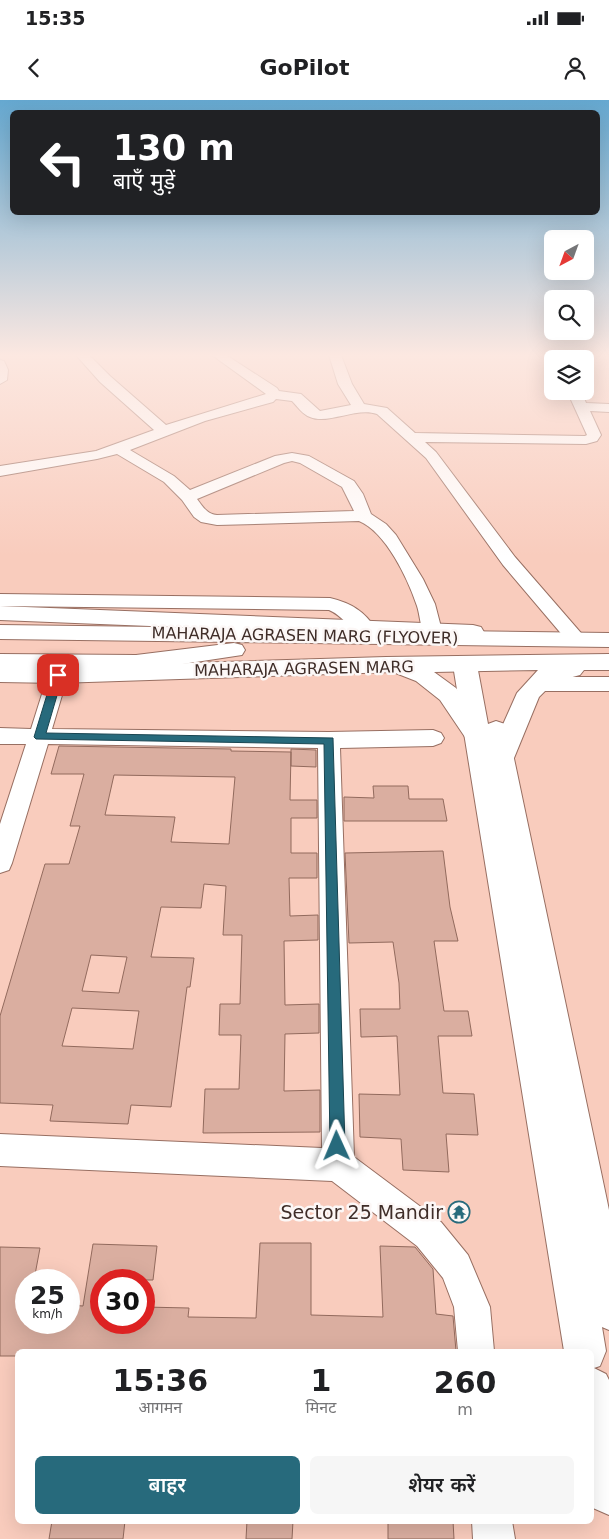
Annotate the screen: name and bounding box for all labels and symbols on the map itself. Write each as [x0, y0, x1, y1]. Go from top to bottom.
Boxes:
north arrow [544, 230, 594, 280]
street label: MAHARAJA AGRASEN MARG (FLYOVER) [152, 623, 458, 648]
pin [37, 654, 79, 696]
street label: MAHARAJA AGRASEN MARG [194, 657, 414, 680]
position arrow [310, 1119, 362, 1171]
temple icon: Sector 25 Mandir [447, 1200, 471, 1224]
place label: Sector 25 Mandir [280, 1201, 443, 1223]
speed limit sign: 30 [90, 1269, 155, 1334]

